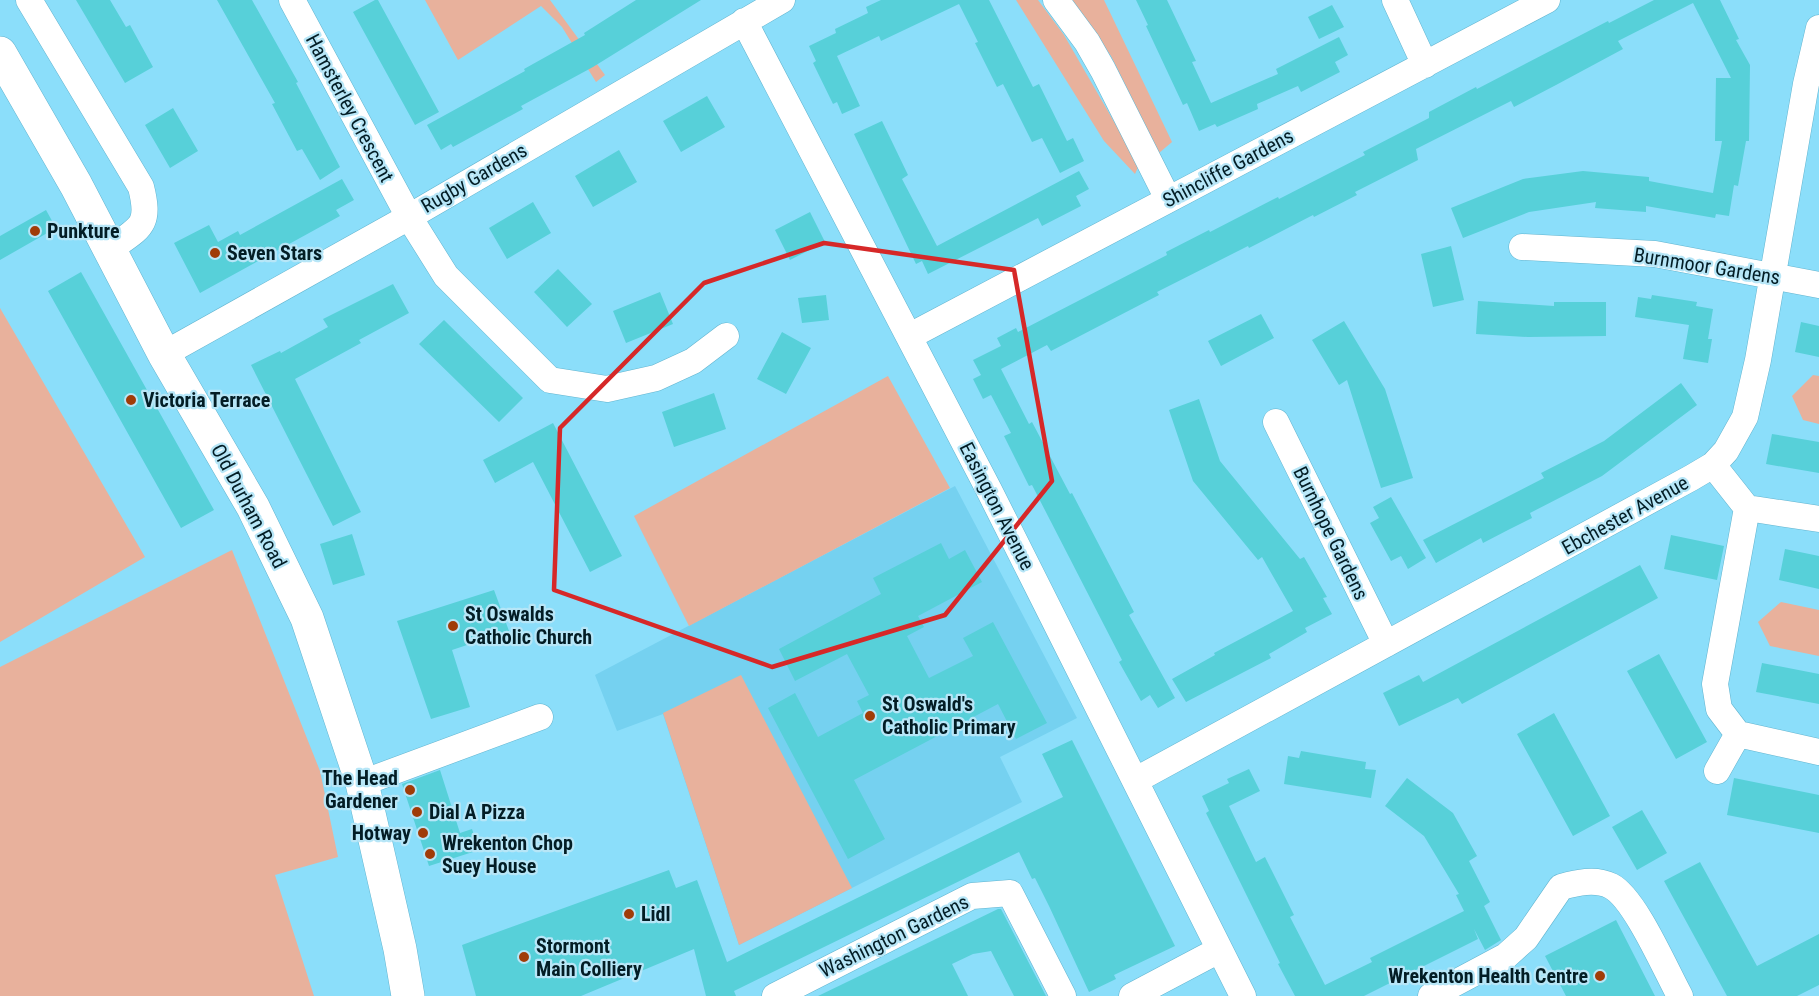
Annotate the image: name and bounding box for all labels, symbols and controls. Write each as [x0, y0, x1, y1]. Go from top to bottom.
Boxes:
street label: Hamsterley Crescent [301, 30, 399, 186]
street label: Shincliffe Gardens [1159, 123, 1297, 213]
street label: Rugby Gardens [417, 138, 531, 218]
place label: Punkture [47, 219, 120, 243]
marker: Punkture [28, 224, 42, 238]
place label: Seven Stars [227, 241, 322, 265]
street label: Burnmoor Gardens [1632, 243, 1782, 289]
marker: Seven Stars [208, 246, 222, 260]
place label: Victoria Terrace [143, 388, 270, 412]
marker: Victoria Terrace [124, 393, 138, 407]
street label: Easington Avenue [954, 438, 1040, 574]
street label: Old Durham Road [206, 440, 292, 572]
street label: Burnhope Gardens [1288, 462, 1374, 604]
street label: Ebchester Avenue [1558, 470, 1692, 560]
place label: St Oswalds Catholic Church [465, 602, 592, 649]
marker: St Oswalds Catholic Church [446, 619, 460, 633]
place label: St Oswald's Catholic Primary [882, 692, 1016, 739]
marker: St Oswald's Catholic Primary [863, 709, 877, 723]
place label: The Head Gardener [322, 766, 398, 813]
marker: The Head Gardener [403, 783, 417, 797]
place label: Dial A Pizza [429, 800, 525, 824]
marker: Dial A Pizza [410, 805, 424, 819]
place label: Hotway [352, 821, 411, 845]
marker: Hotway [416, 826, 430, 840]
place label: Wrekenton Chop Suey House [442, 831, 573, 878]
marker: Wrekenton Chop Suey House [423, 847, 437, 861]
street label: Washington Gardens [816, 890, 972, 982]
place label: Lidl [641, 902, 671, 926]
marker: Lidl [622, 907, 636, 921]
place label: Stormont Main Colliery [536, 934, 642, 981]
marker: Stormont Main Colliery [517, 950, 531, 964]
place label: Wrekenton Health Centre [1388, 964, 1588, 988]
marker: Wrekenton Health Centre [1593, 969, 1607, 983]

